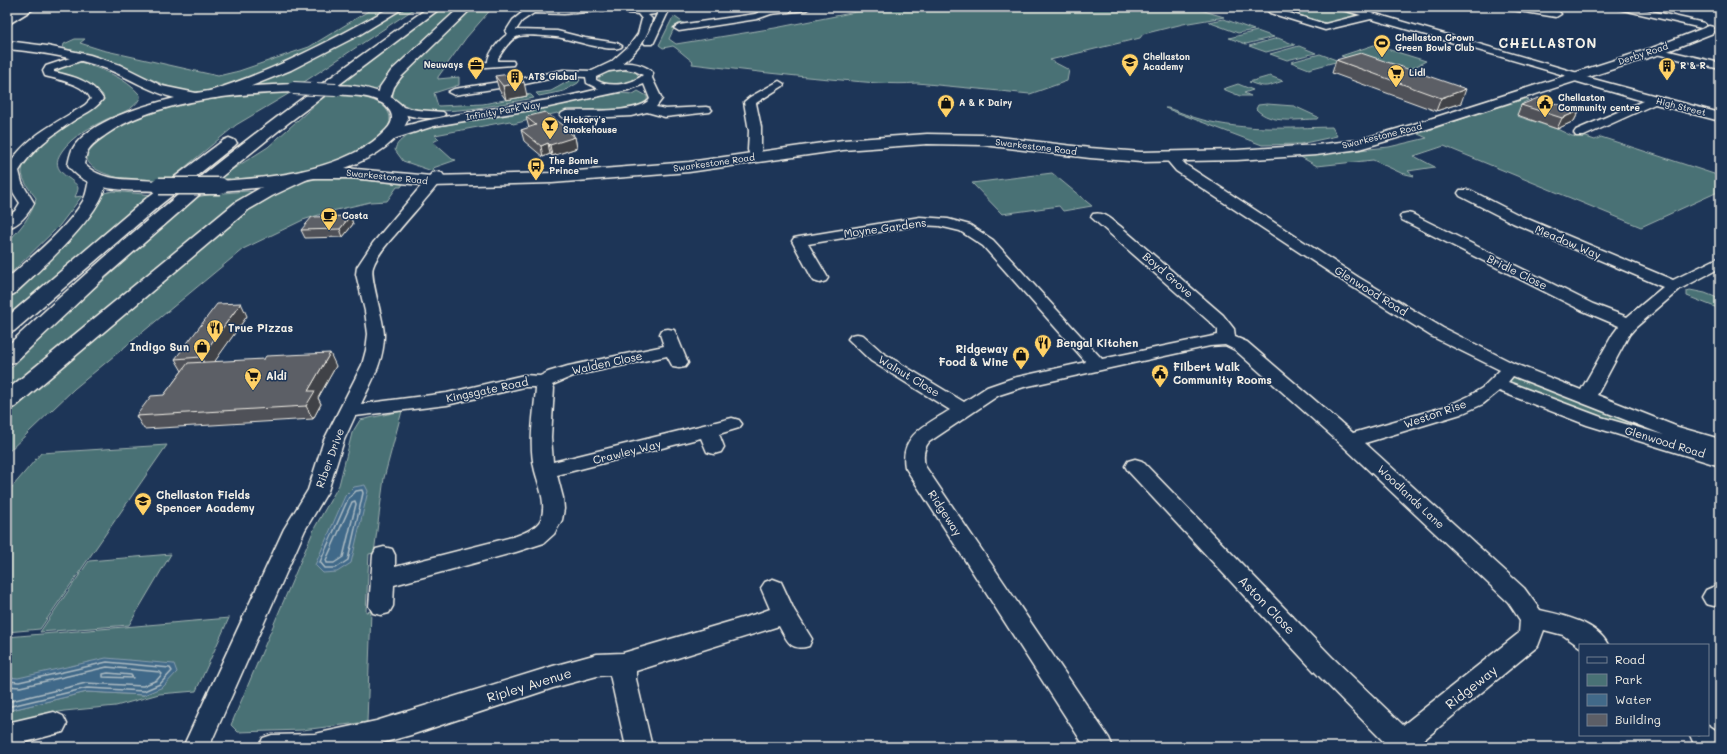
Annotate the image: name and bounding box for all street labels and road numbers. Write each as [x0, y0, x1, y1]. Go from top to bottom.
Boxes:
street label: Derby Road [1616, 40, 1670, 67]
street label: High Street [1655, 95, 1707, 118]
street label: Infinity Park Way [465, 98, 542, 123]
street label: Swarkestone Road [1341, 120, 1423, 151]
street label: Swarkestone Road [995, 136, 1078, 157]
street label: Swarkestone Road [673, 151, 756, 174]
street label: Swarkestone Road [346, 167, 429, 186]
street label: Moyne Gardens [843, 214, 927, 241]
street label: Meadow Way [1533, 221, 1604, 262]
street label: Boyd Grove [1140, 248, 1197, 301]
street label: Bridle Close [1485, 251, 1550, 293]
street label: Glenwood Road [1332, 262, 1411, 319]
street label: Walden Close [570, 348, 644, 377]
street label: Walnut Close [876, 351, 943, 400]
street label: Kingsgate Road [444, 373, 529, 406]
street label: Weston Rise [1401, 396, 1468, 431]
street label: Glenwood Road [1623, 422, 1707, 461]
street label: Riber Drive [312, 426, 347, 490]
street label: Crawley Way [591, 436, 663, 467]
street label: Woodlands Lane [1374, 462, 1448, 532]
street label: Ridgeway [925, 487, 966, 539]
street label: Aston Close [1235, 572, 1299, 637]
street label: Ridgeway [1441, 661, 1500, 712]
street label: Ripley Avenue [484, 664, 573, 705]

